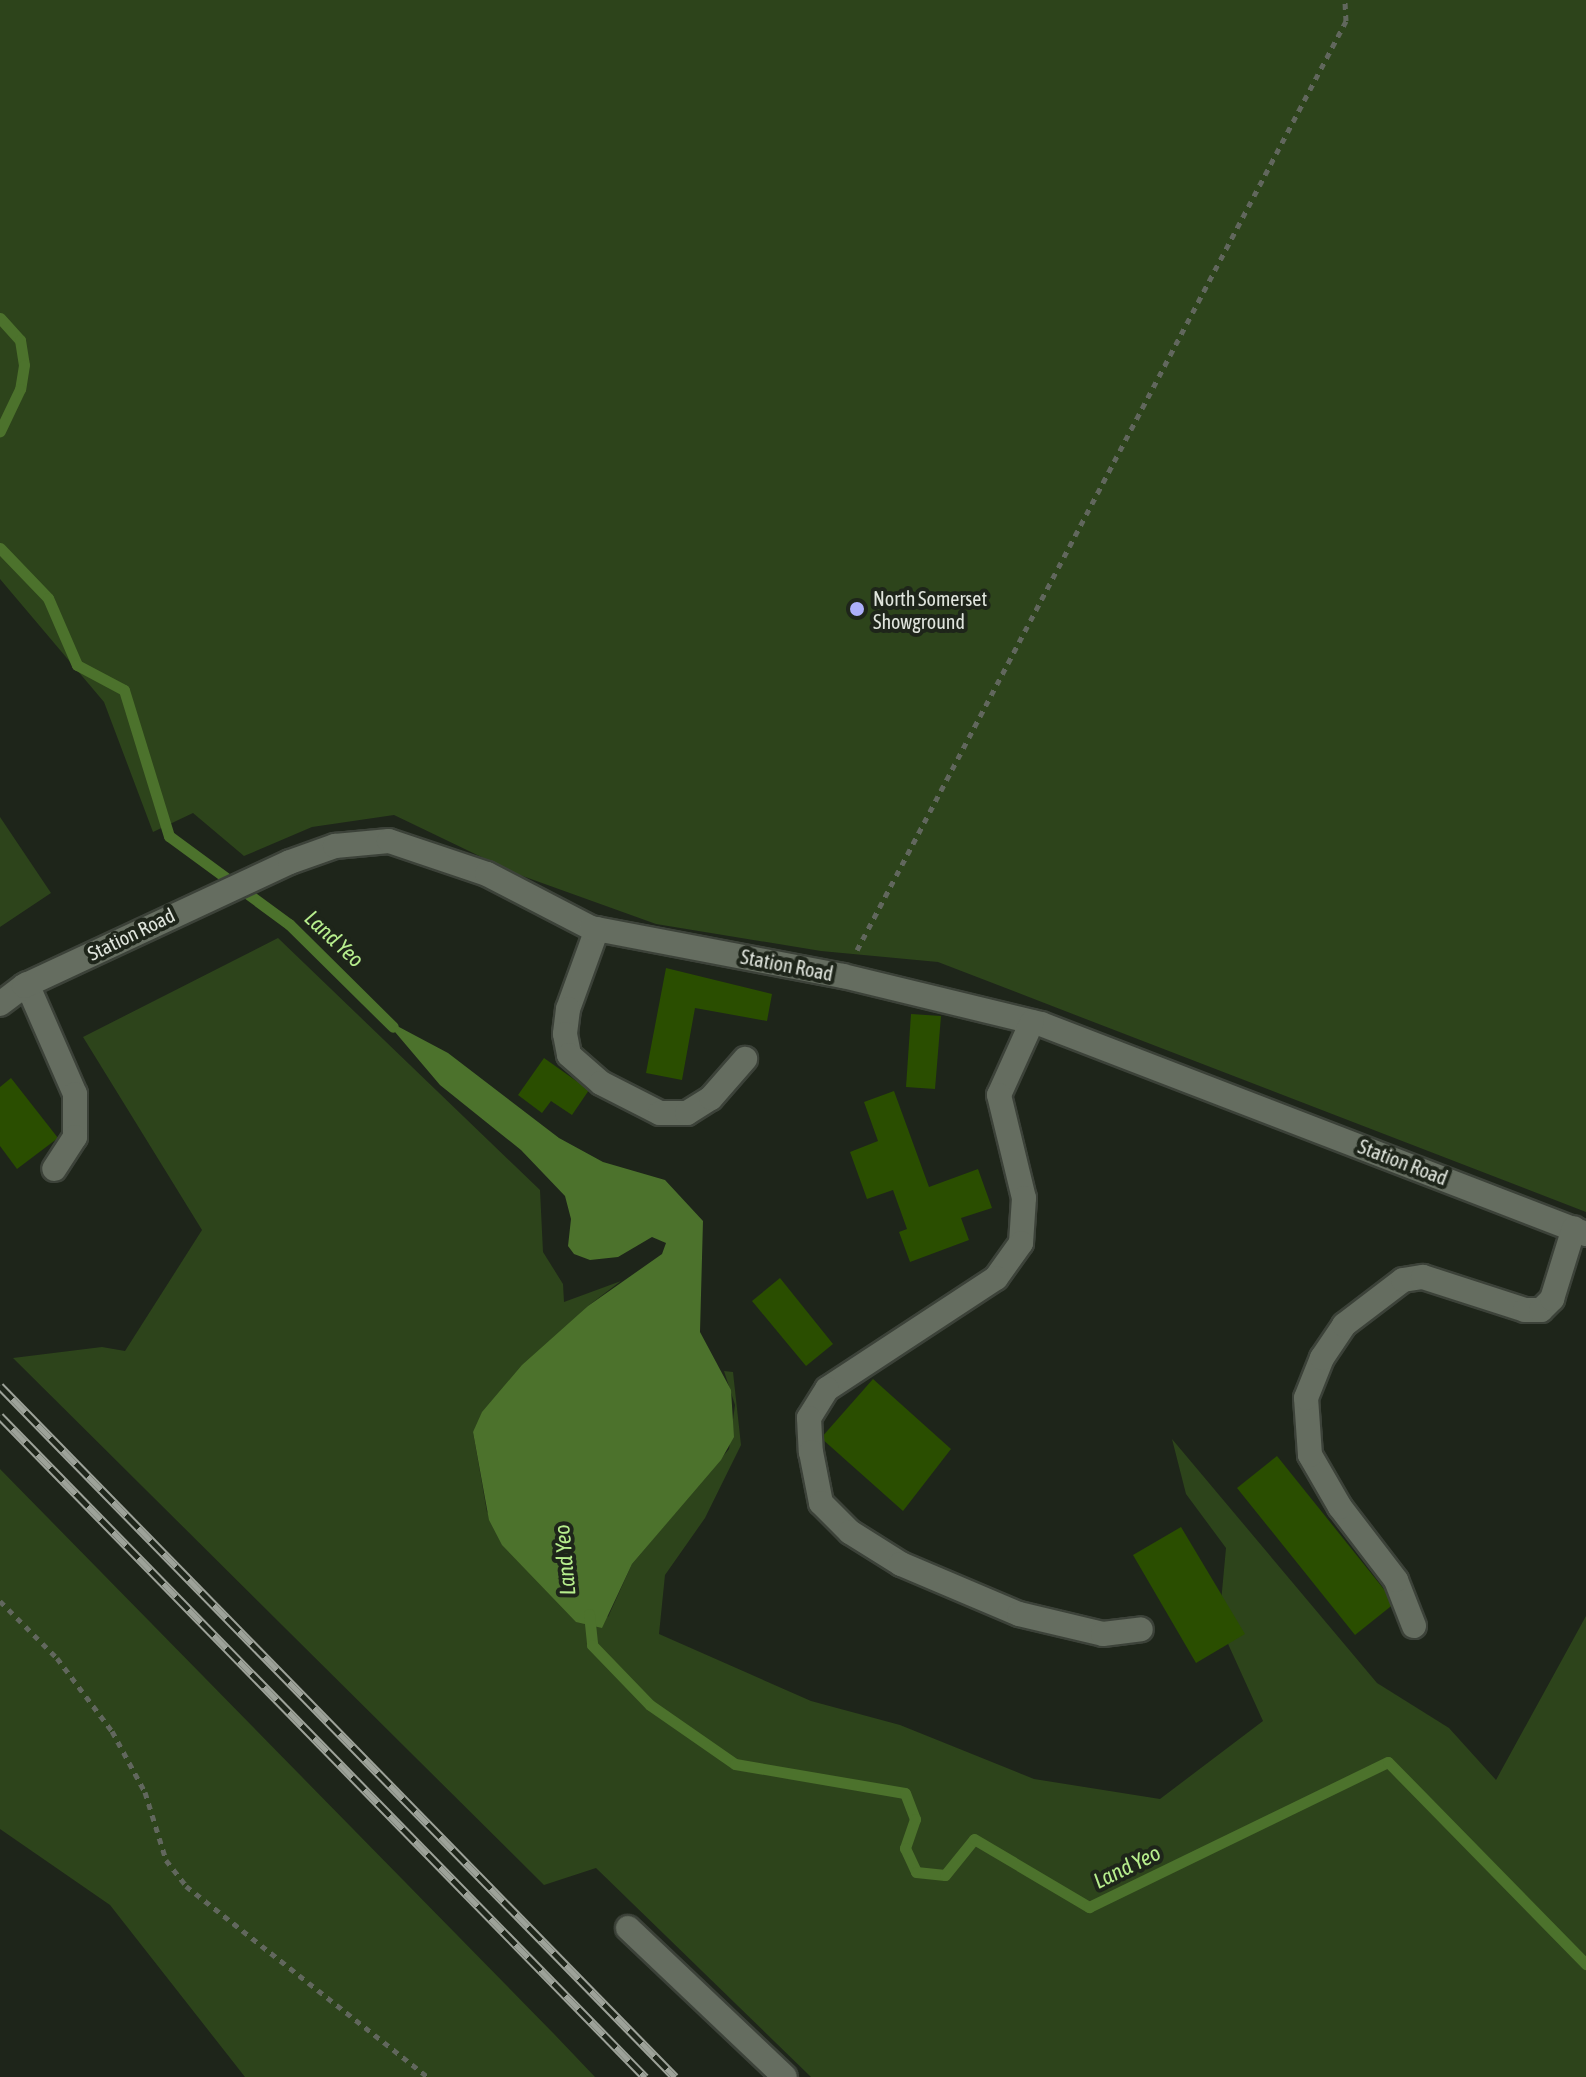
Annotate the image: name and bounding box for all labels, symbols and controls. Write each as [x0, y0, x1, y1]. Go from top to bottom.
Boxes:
place label: North Somerset Showground [873, 586, 987, 633]
marker: North Somerset Showground [848, 600, 866, 618]
street label: Station Road [84, 903, 178, 965]
water label: Land Yeo [299, 905, 369, 973]
street label: Station Road [739, 944, 835, 986]
street label: Station Road [1355, 1134, 1451, 1190]
water label: Land Yeo [549, 1523, 581, 1597]
water label: Land Yeo [1089, 1840, 1165, 1894]

